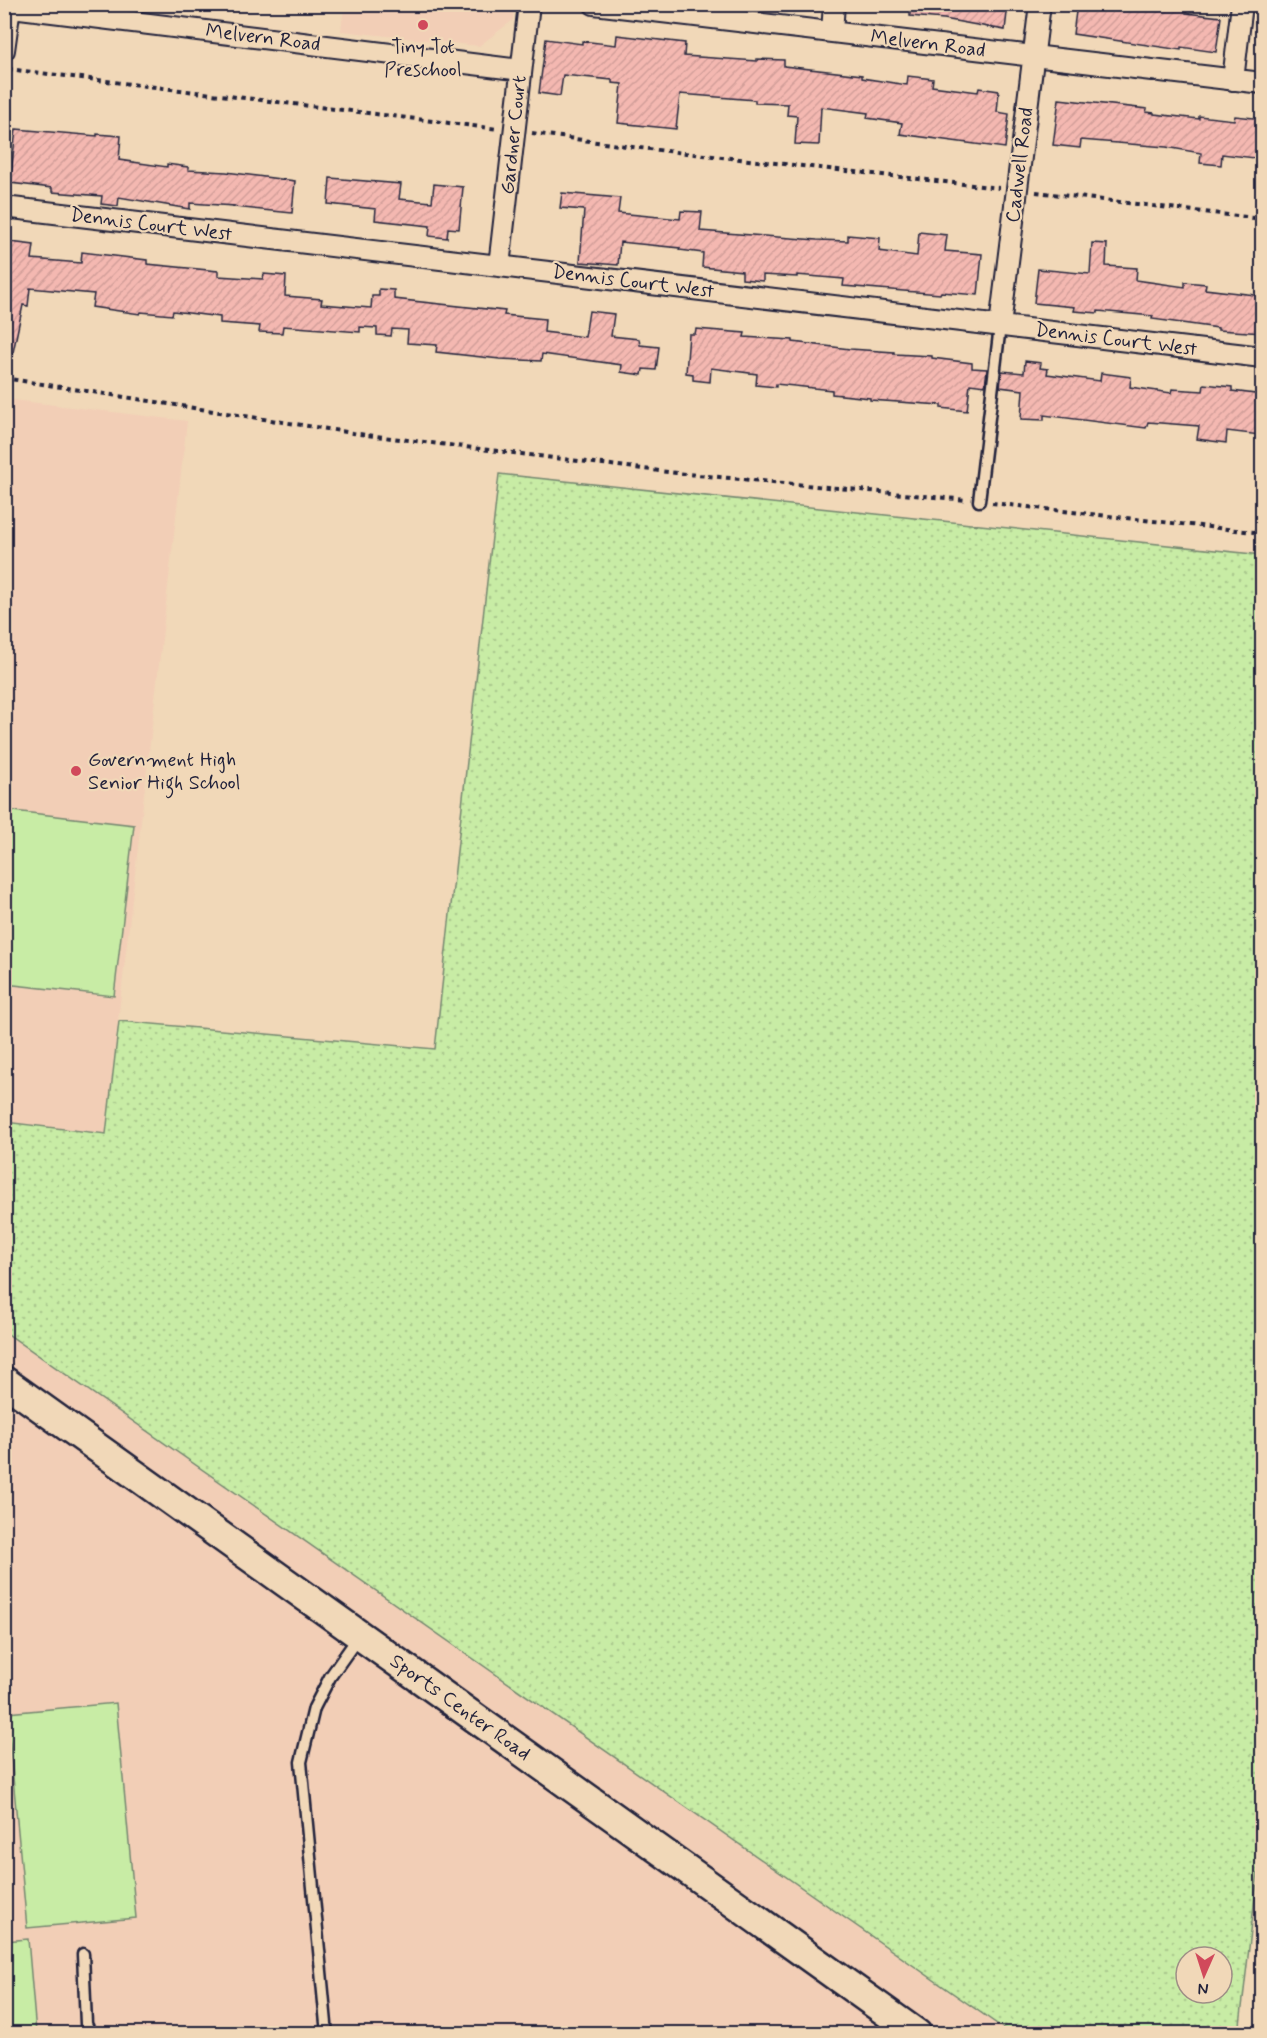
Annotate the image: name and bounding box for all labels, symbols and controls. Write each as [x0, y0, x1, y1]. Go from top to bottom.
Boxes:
street label: Melvern Road [204, 18, 322, 58]
marker: Tiny Tot Preschool [416, 18, 430, 32]
street label: Melvern Road [869, 24, 987, 64]
place label: Tiny Tot Preschool [384, 34, 462, 84]
street label: Gardner Court [494, 74, 534, 196]
street label: Cadwell Road [1000, 106, 1040, 224]
street label: Dennis Court West [69, 202, 234, 248]
street label: Dennis Court West [551, 259, 716, 305]
street label: Dennis Court West [1034, 317, 1199, 363]
place label: Government High Senior High School [88, 747, 241, 799]
marker: Government High Senior High School [69, 764, 83, 778]
street label: Sports Center Road [384, 1648, 536, 1767]
north arrow [1174, 1945, 1234, 2005]
text: N [1197, 1978, 1209, 1999]

